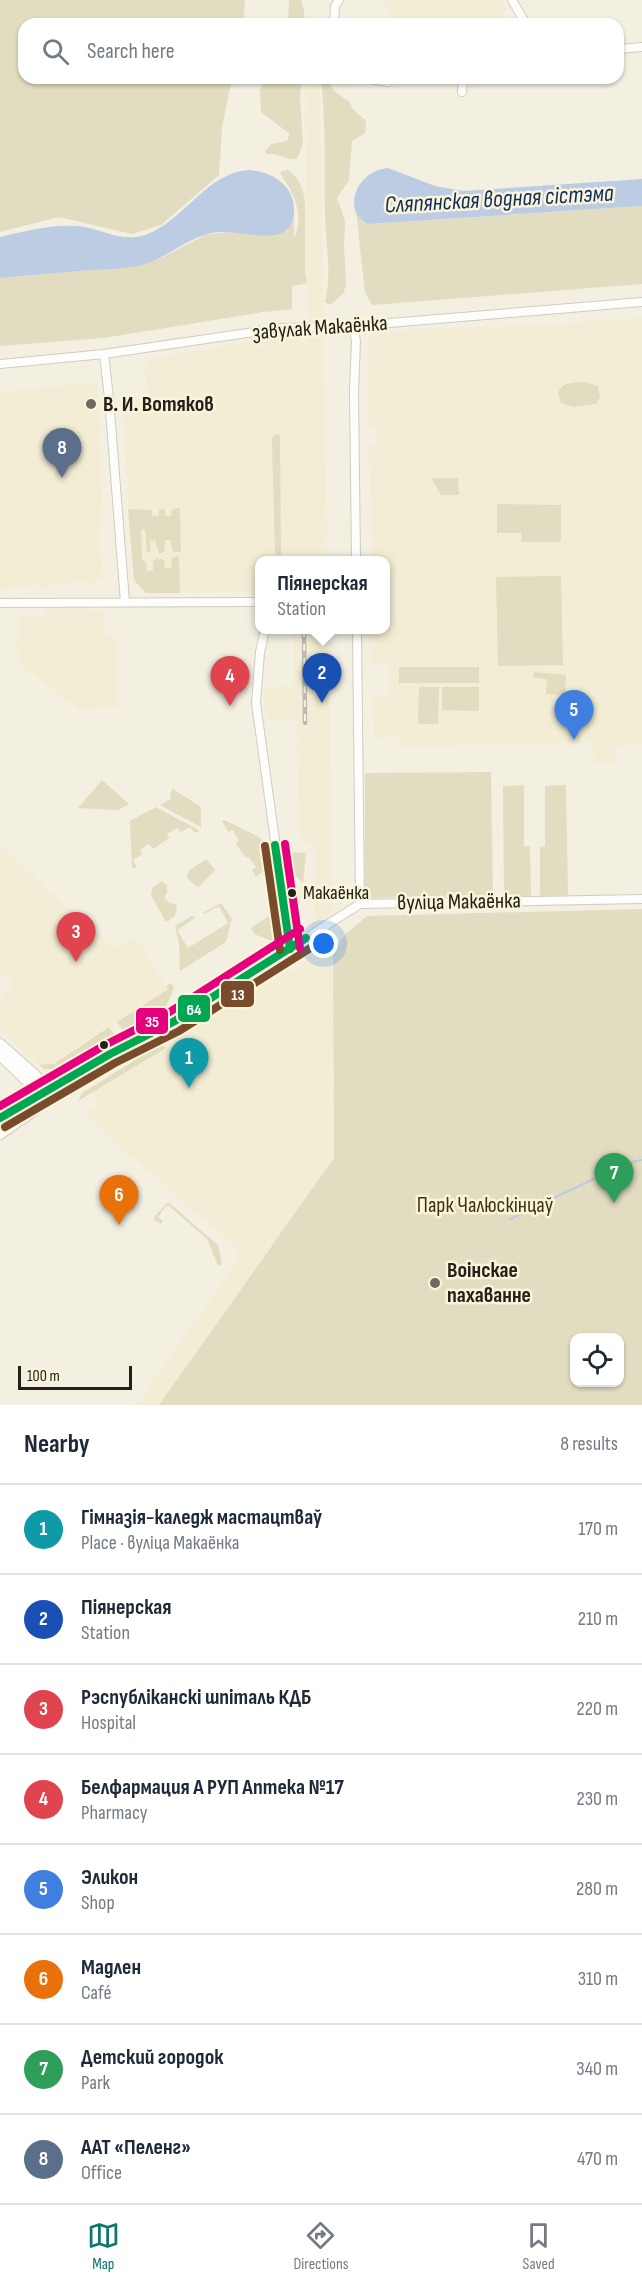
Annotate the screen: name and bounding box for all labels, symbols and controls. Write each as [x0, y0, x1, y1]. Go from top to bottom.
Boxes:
search box [18, 18, 624, 84]
icon: search [39, 35, 72, 68]
text: Search here [87, 38, 174, 65]
water label: Сляпянская водная сістэма [384, 179, 615, 219]
street label: завулак Макаёнка [252, 310, 388, 346]
place label: В. И. Вотяков [103, 391, 214, 418]
marker: В. И. Вотяков [84, 397, 98, 411]
pin: 8 [42, 428, 82, 478]
popup [255, 556, 390, 634]
text: Піянерская [277, 570, 368, 597]
text: Station [277, 597, 326, 621]
pin: 2 [302, 654, 342, 703]
pin: 4 [210, 656, 250, 706]
pin: 5 [554, 690, 594, 740]
place label: Макаёнка [303, 881, 369, 905]
marker: Макаёнка [286, 887, 298, 899]
street label: вуліца Макаёнка [397, 887, 521, 917]
pin: 3 [56, 912, 96, 962]
your location [309, 929, 338, 958]
line badge: 13 [220, 980, 255, 1008]
text: 13 [231, 986, 245, 1005]
line badge: 64 [177, 994, 211, 1023]
text: 64 [186, 1001, 202, 1020]
line badge: 35 [135, 1007, 169, 1035]
text: 35 [145, 1013, 159, 1032]
pin: 1 [170, 1038, 208, 1088]
unlabelled marker [98, 1039, 110, 1051]
pin: 7 [594, 1154, 634, 1203]
pin: 6 [100, 1176, 138, 1225]
park label: Парк Чалюскінцаў [417, 1192, 554, 1219]
place label: Воінскае пахаванне [447, 1257, 531, 1309]
marker: Воінскае пахаванне [428, 1276, 442, 1290]
map controls [570, 1333, 624, 1387]
button: locate [570, 1333, 624, 1387]
scale bar [18, 1363, 132, 1390]
text: 100 m [27, 1367, 60, 1386]
text: Nearby [24, 1429, 90, 1460]
text: 8 results [560, 1432, 618, 1456]
text: Гімназія-каледж мастацтваў [81, 1504, 322, 1531]
text: 1 [40, 1517, 47, 1541]
text: 170 m [578, 1517, 618, 1541]
text: Place · вуліца Макаёнка [81, 1531, 239, 1555]
text: Піянерская [81, 1594, 172, 1621]
text: 2 [39, 1607, 48, 1631]
text: 210 m [578, 1607, 618, 1631]
text: Station [81, 1621, 130, 1645]
text: Рэспубліканскі шпіталь КДБ [81, 1684, 311, 1711]
text: 3 [39, 1697, 48, 1721]
text: 220 m [577, 1697, 618, 1721]
text: Hospital [81, 1711, 136, 1735]
text: Белфармация А РУП Аптека №17 [81, 1774, 344, 1801]
text: 4 [39, 1787, 48, 1811]
text: 230 m [576, 1787, 618, 1811]
text: Pharmacy [81, 1801, 148, 1825]
text: Эликон [81, 1864, 138, 1891]
text: 5 [39, 1877, 48, 1901]
text: 280 m [576, 1877, 618, 1901]
text: Shop [81, 1891, 115, 1915]
text: Мадлен [81, 1954, 141, 1981]
text: 6 [39, 1967, 48, 1991]
text: 310 m [578, 1967, 618, 1991]
text: Café [81, 1981, 111, 2005]
text: Детский городок [81, 2044, 223, 2071]
text: 7 [39, 2057, 48, 2081]
text: 340 m [576, 2057, 618, 2081]
text: Park [81, 2071, 110, 2095]
text: ААТ «Пеленг» [81, 2134, 191, 2161]
text: 8 [39, 2147, 48, 2171]
text: 470 m [577, 2147, 618, 2171]
text: Office [81, 2161, 122, 2185]
tab: Map [87, 2219, 120, 2274]
tab: Directions [293, 2219, 349, 2274]
tab: Saved [522, 2219, 555, 2274]

